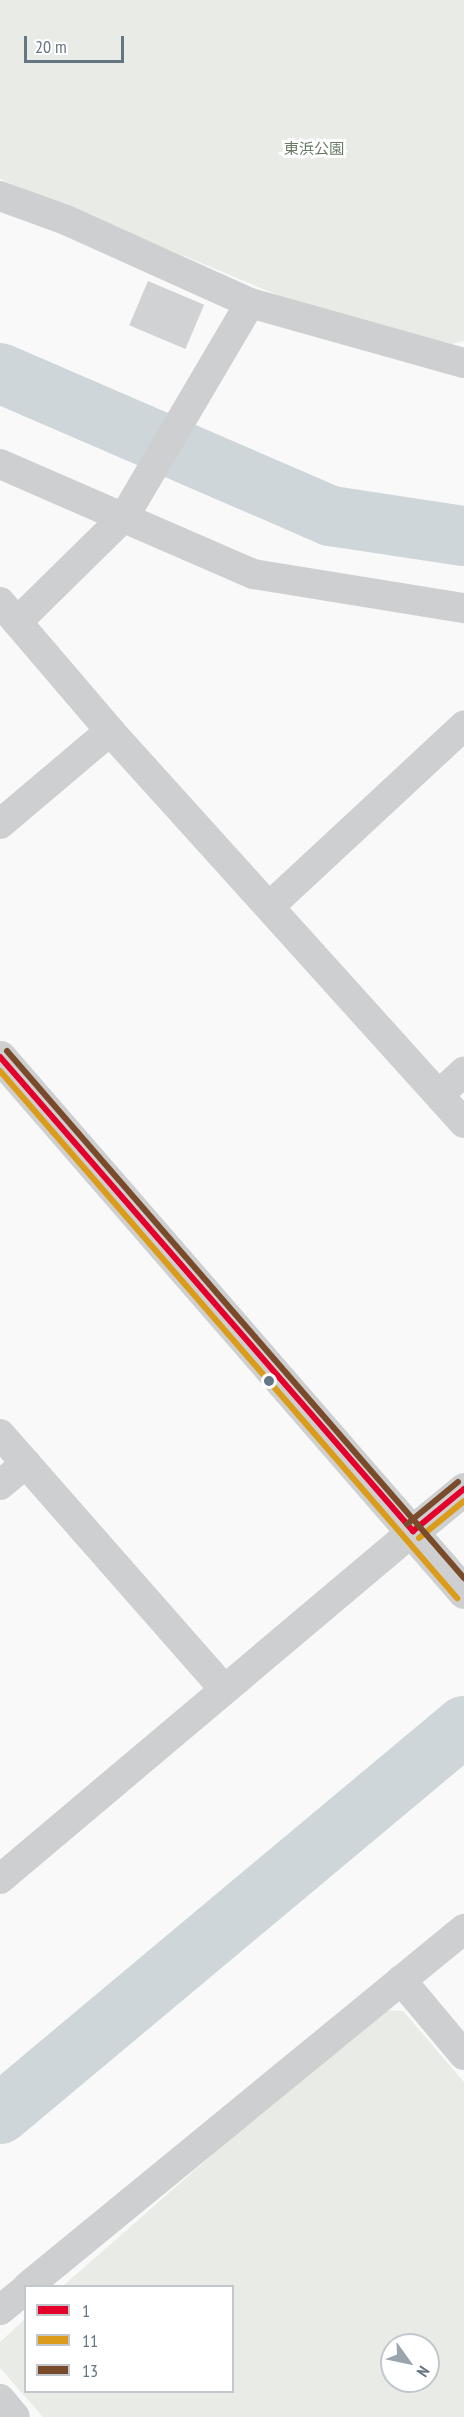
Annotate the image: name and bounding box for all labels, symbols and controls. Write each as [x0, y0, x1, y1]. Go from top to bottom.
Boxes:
scale bar [27, 24, 128, 62]
text: 20 m [35, 35, 67, 58]
park label: 東浜公園 [284, 140, 344, 158]
unlabelled marker [263, 1375, 275, 1387]
legend [24, 2285, 234, 2393]
text: 1 [82, 2299, 90, 2322]
text: 11 [82, 2329, 98, 2352]
north arrow [380, 2333, 440, 2393]
text: 13 [82, 2359, 98, 2382]
text: N [413, 2363, 434, 2381]

